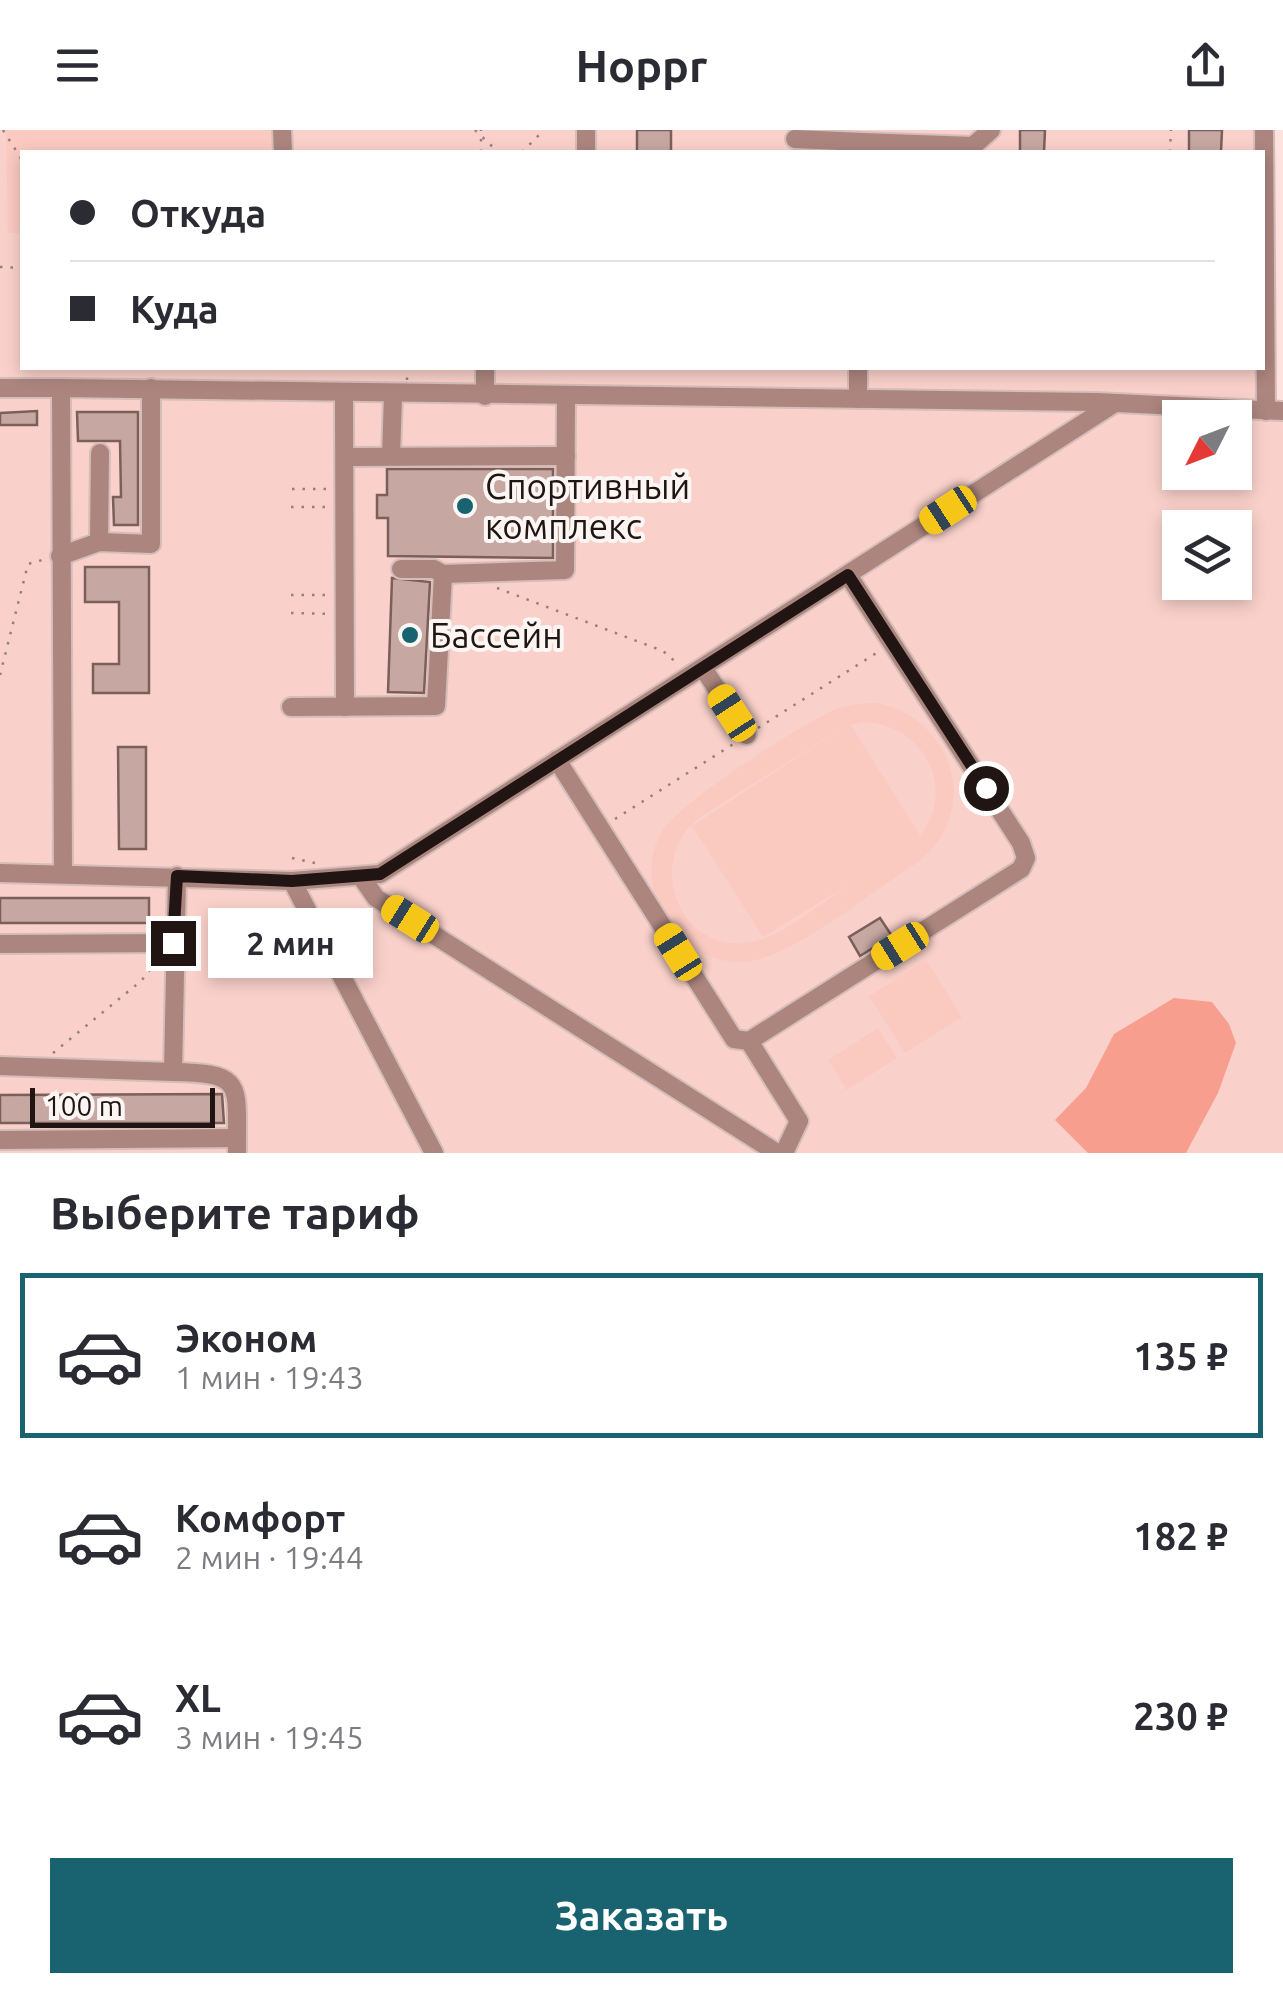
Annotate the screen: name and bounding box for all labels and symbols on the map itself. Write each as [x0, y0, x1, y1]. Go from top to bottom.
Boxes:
north arrow [1162, 400, 1252, 490]
place label: Спортивный комплекс [485, 466, 690, 546]
car [915, 481, 981, 539]
marker: Спортивный комплекс [454, 495, 476, 517]
place label: Бассейн [430, 615, 563, 655]
marker: Бассейн [399, 624, 421, 646]
car [703, 680, 761, 746]
route start [964, 766, 1009, 811]
car [377, 890, 443, 948]
callout: 2 мин [208, 908, 373, 978]
car [867, 917, 933, 975]
car [649, 919, 707, 985]
route end [151, 921, 196, 966]
scale bar [30, 1083, 215, 1128]

